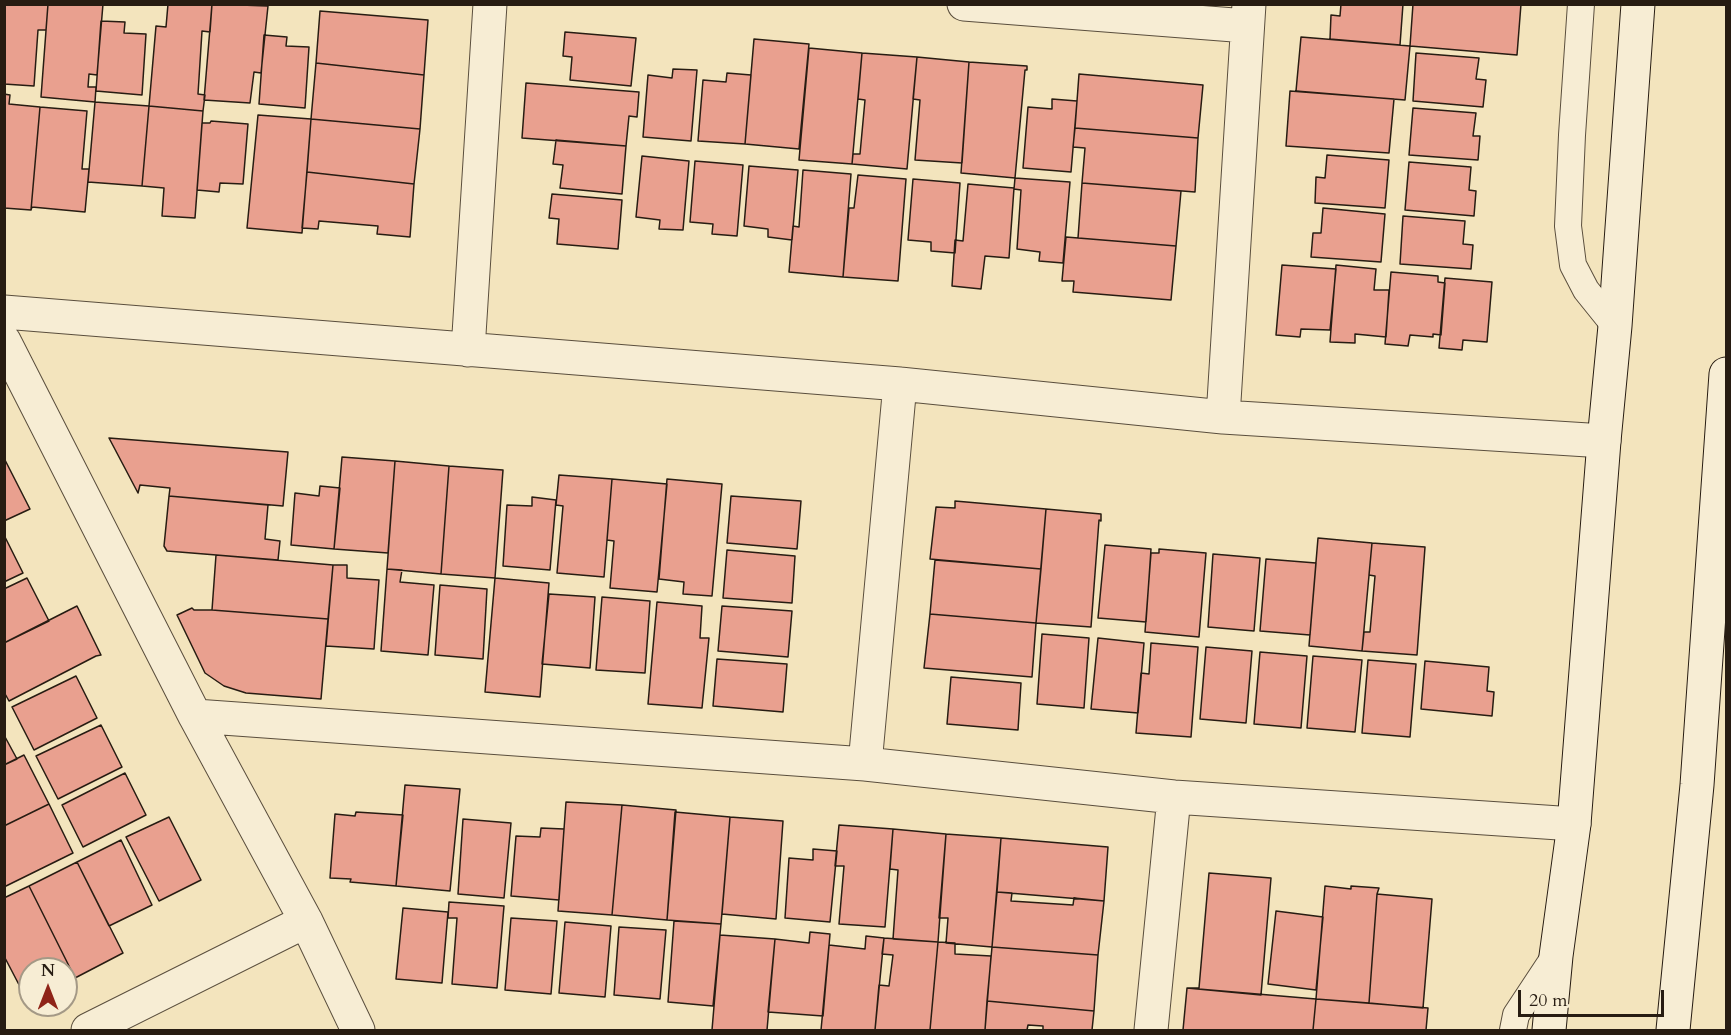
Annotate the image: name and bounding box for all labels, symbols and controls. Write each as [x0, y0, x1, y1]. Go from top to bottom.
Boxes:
north arrow [18, 957, 78, 1017]
text: N [41, 960, 55, 982]
scale bar [1521, 978, 1666, 1016]
text: 20 m [1529, 988, 1568, 1013]

